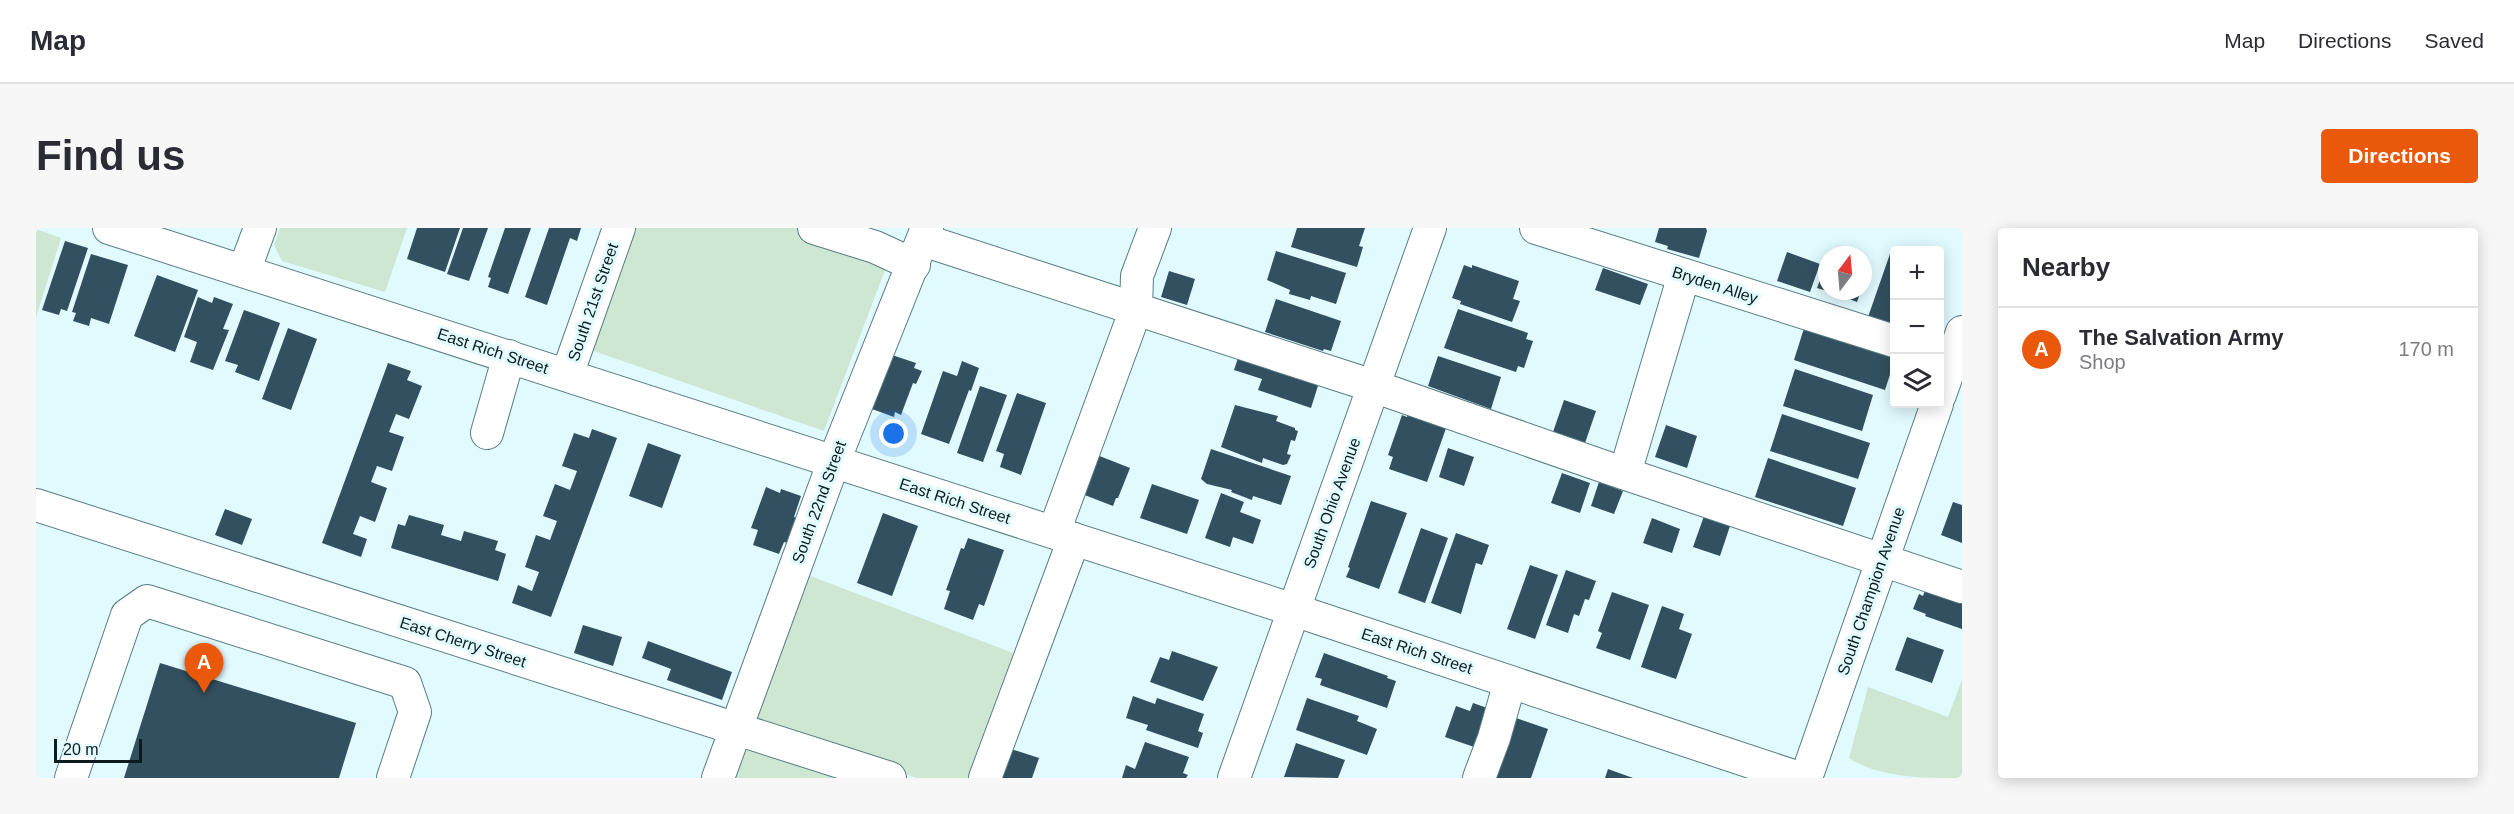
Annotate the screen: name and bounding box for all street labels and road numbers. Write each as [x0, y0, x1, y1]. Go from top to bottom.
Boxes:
street label: South 21st Street [565, 240, 621, 363]
street label: Bryden Alley [1670, 263, 1760, 307]
street label: East Rich Street [435, 325, 551, 377]
street label: South Ohio Avenue [1300, 435, 1364, 571]
street label: South 22nd Street [789, 438, 849, 566]
street label: East Rich Street [897, 475, 1013, 527]
street label: South Champion Avenue [1834, 505, 1908, 677]
street label: East Cherry Street [398, 614, 529, 671]
street label: East Rich Street [1359, 625, 1475, 677]

